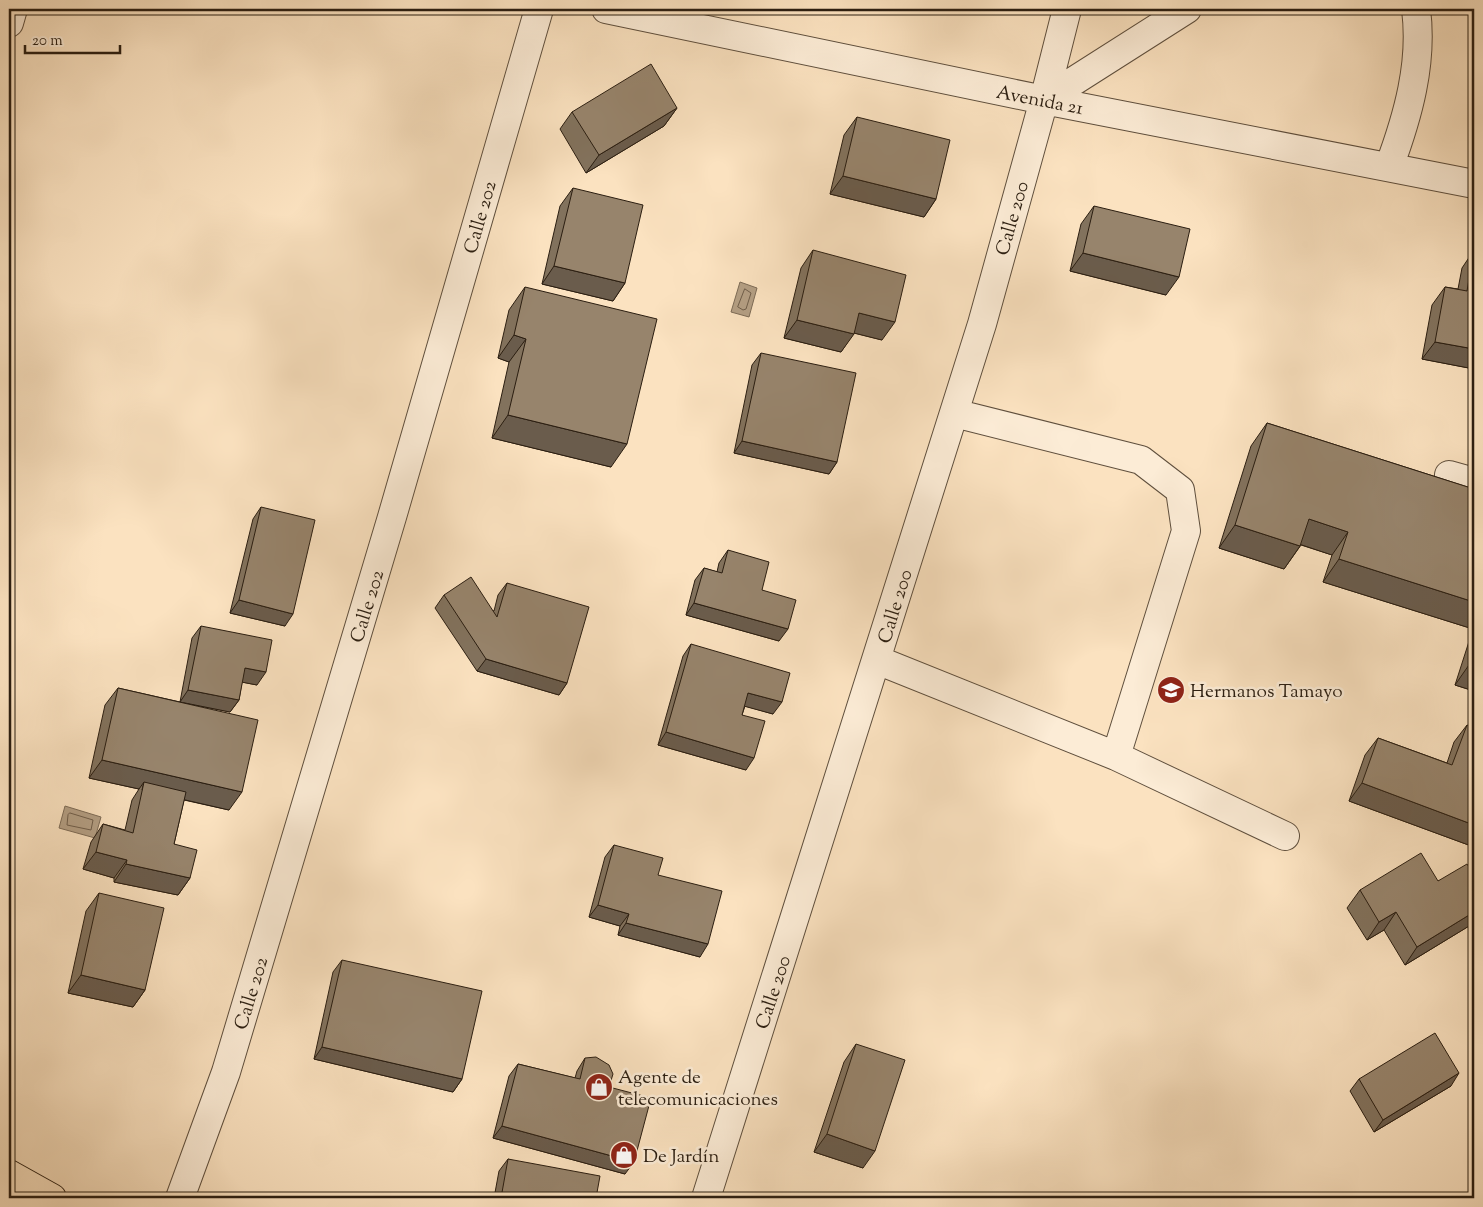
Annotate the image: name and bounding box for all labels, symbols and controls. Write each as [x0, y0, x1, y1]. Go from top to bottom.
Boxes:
scale bar [25, 22, 120, 54]
text: 20 m [32, 31, 63, 52]
street label: Avenida 21 [994, 80, 1086, 123]
street label: Calle 202 [458, 178, 505, 257]
street label: Calle 200 [990, 178, 1037, 259]
street label: Calle 200 [872, 566, 920, 647]
street label: Calle 202 [345, 567, 392, 646]
school or university icon: Hermanos Tamayo [1156, 675, 1186, 705]
place label: Hermanos Tamayo [1190, 679, 1343, 706]
street label: Calle 200 [750, 952, 799, 1033]
street label: Calle 202 [229, 954, 276, 1033]
place label: Agente de telecomunicaciones [618, 1065, 778, 1114]
shop icon: Agente de telecomunicaciones [584, 1072, 614, 1102]
shop icon: De Jardín [609, 1140, 639, 1170]
place label: De Jardín [643, 1144, 719, 1171]

